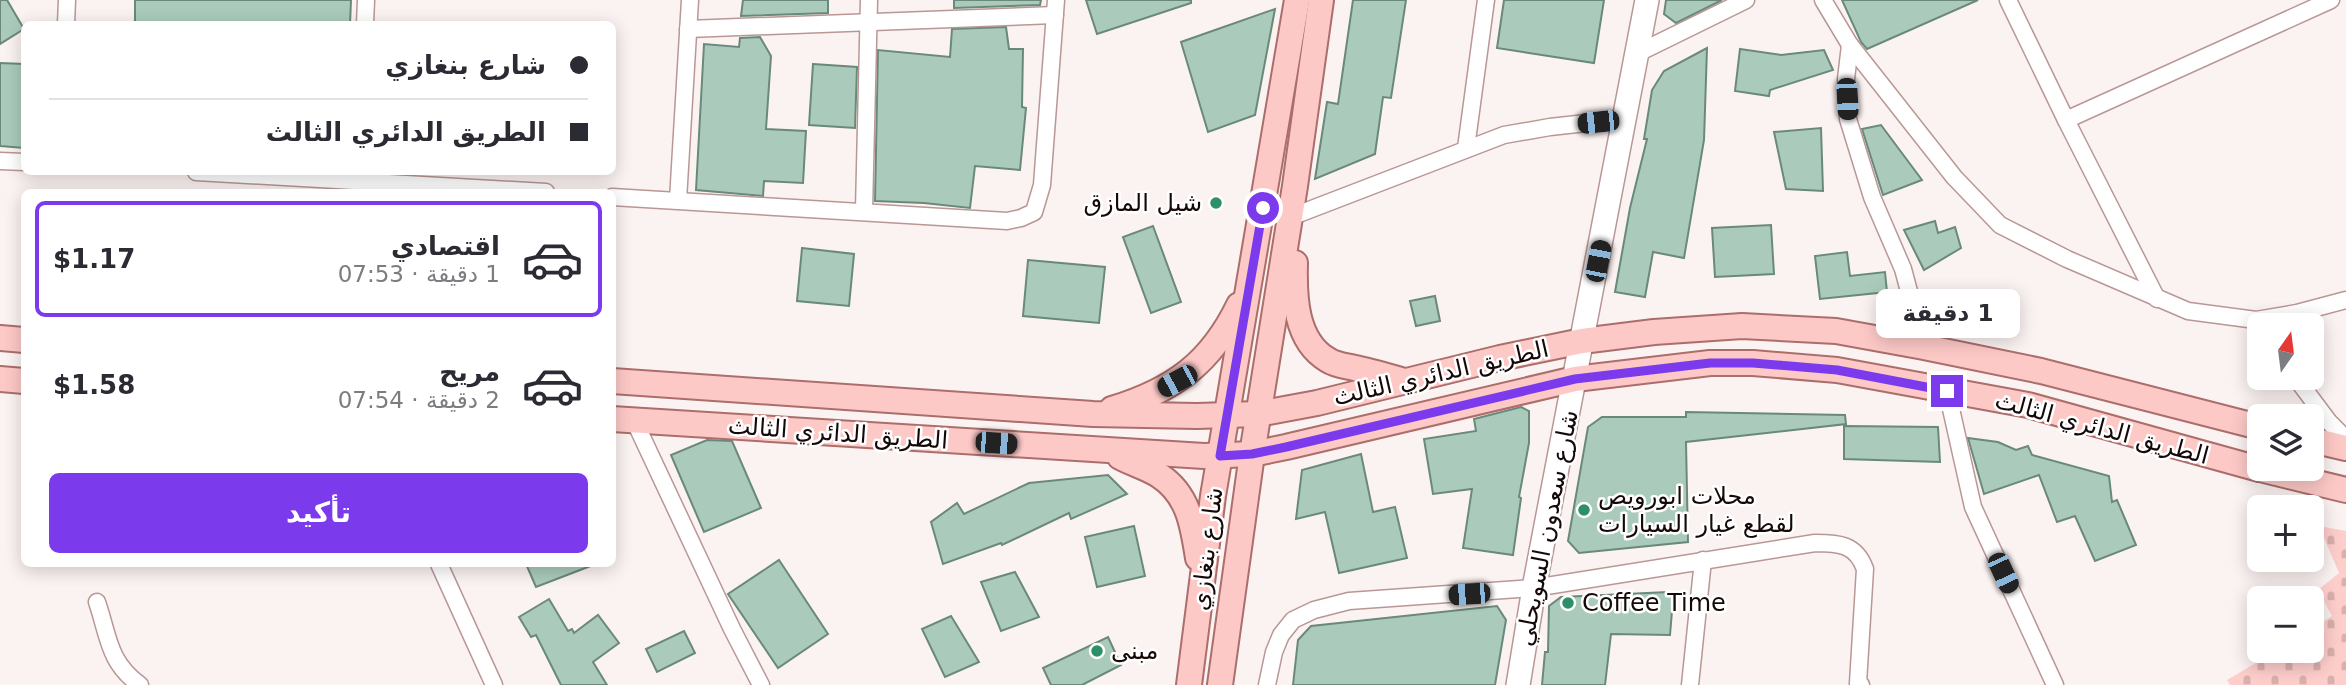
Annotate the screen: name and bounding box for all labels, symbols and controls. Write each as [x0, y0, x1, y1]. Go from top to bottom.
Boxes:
text: شارع بنغازي [385, 50, 546, 80]
car [1836, 77, 1859, 121]
car [1577, 109, 1620, 135]
text: الطريق الدائري الثالث [266, 117, 546, 147]
place label: شيل المازق [1083, 189, 1202, 217]
route start [1247, 192, 1279, 224]
marker: شيل المازق [1208, 195, 1224, 211]
icon: car [521, 228, 584, 291]
text: اقتصادي [391, 231, 500, 261]
car [1584, 238, 1613, 284]
text: $1.17 [53, 244, 135, 274]
text: 1 دقيقة · 07:53 [338, 261, 500, 287]
callout: 1 دقيقة [1875, 290, 2019, 338]
text: 1 دقيقة [1903, 300, 1993, 326]
north arrow [2247, 313, 2324, 390]
map controls [2247, 313, 2324, 663]
street label: الطريق الدائري الثالث [1331, 335, 1551, 411]
icon: car [521, 354, 584, 417]
text: مريح [439, 357, 500, 387]
car [1154, 362, 1201, 400]
text: $1.58 [53, 370, 135, 400]
route end [1931, 375, 1963, 407]
street label: الطريق الدائري الثالث [1992, 386, 2212, 470]
text: 2 دقيقة · 07:54 [338, 387, 500, 413]
button: layers [2247, 404, 2324, 481]
street label: شارع سعدون السويحلي [1510, 408, 1584, 648]
street label: الطريق الدائري الثالث [727, 411, 949, 455]
car [975, 431, 1018, 455]
button: تأكيد [49, 473, 588, 553]
place label: محلات ابورويص لقطع غيار السيارات [1598, 482, 1795, 538]
street label: شارع بنغازي [1186, 486, 1228, 612]
button: + [2247, 495, 2324, 572]
marker: محلات ابورويص لقطع غيار السيارات [1576, 502, 1592, 518]
car [1985, 550, 2022, 596]
car [1448, 582, 1491, 606]
button: − [2247, 586, 2324, 663]
place label: Coffee Time [1582, 589, 1726, 617]
marker: Coffee Time [1560, 595, 1576, 611]
place label: مبنى [1111, 637, 1158, 665]
marker: مبنى [1089, 643, 1105, 659]

